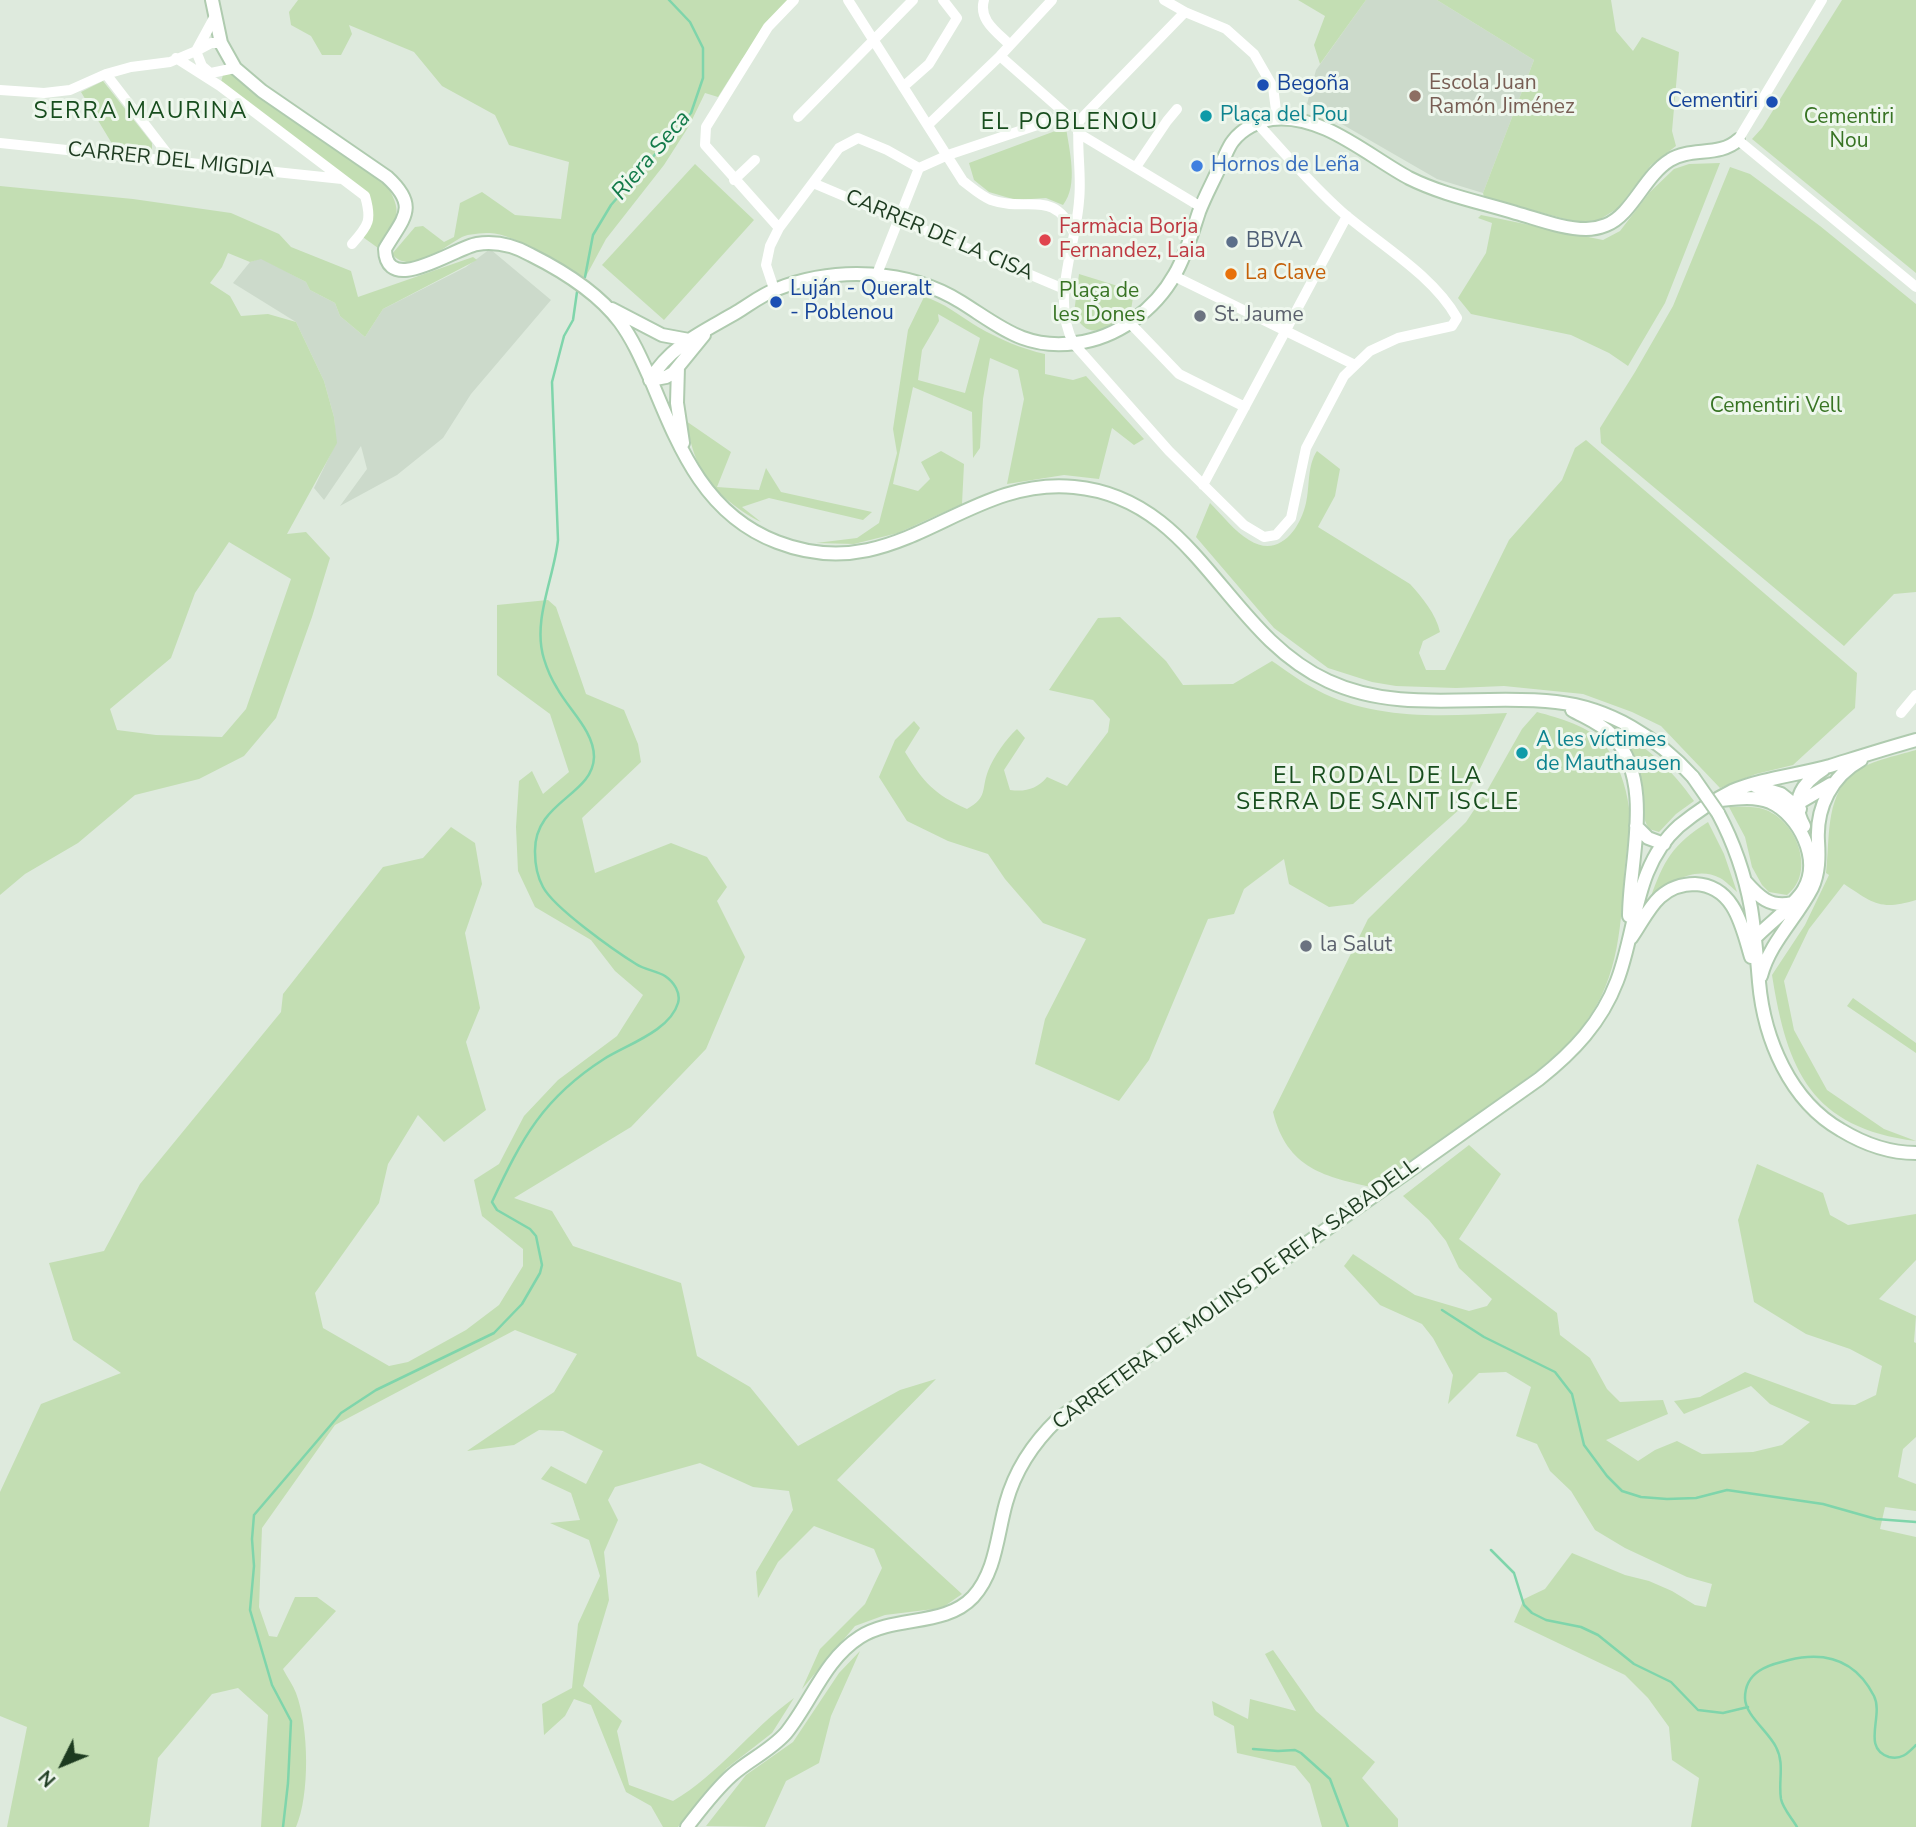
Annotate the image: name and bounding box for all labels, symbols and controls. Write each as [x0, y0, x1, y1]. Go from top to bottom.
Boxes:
place label: Escola Juan Ramón Jiménez [1429, 71, 1575, 121]
place label: Begoña [1277, 72, 1349, 98]
marker: Begoña [1255, 77, 1271, 93]
marker: Escola Juan Ramón Jiménez [1407, 88, 1423, 104]
place label: Cementiri [1668, 89, 1758, 115]
marker: Cementiri [1764, 94, 1780, 110]
district label: SERRA MAURINA [35, 98, 247, 126]
place label: Plaça del Pou [1220, 103, 1348, 129]
park label: Cementiri Nou [1804, 105, 1894, 155]
water label: Riera Seca [607, 106, 697, 206]
marker: Plaça del Pou [1198, 108, 1214, 124]
district label: EL POBLENOU [982, 109, 1158, 137]
street label: CARRER DEL MIGDIA [66, 138, 276, 184]
place label: Hornos de Leña [1211, 153, 1360, 179]
marker: Hornos de Leña [1189, 158, 1205, 174]
street label: CARRER DE LA CISA [841, 185, 1037, 287]
place label: Farmàcia Borja Fernandez, Laia [1059, 215, 1206, 265]
place label: BBVA [1246, 229, 1303, 255]
marker: Farmàcia Borja Fernandez, Laia [1037, 232, 1053, 248]
marker: BBVA [1224, 234, 1240, 250]
place label: La Clave [1245, 261, 1326, 287]
marker: La Clave [1223, 266, 1239, 282]
place label: Luján - Queralt - Poblenou [790, 277, 932, 327]
park label: Plaça de les Dones [1052, 279, 1146, 329]
marker: Luján - Queralt - Poblenou [768, 294, 784, 310]
place label: St. Jaume [1214, 303, 1304, 329]
marker: St. Jaume [1192, 308, 1208, 324]
park label: Cementiri Vell [1710, 394, 1842, 420]
place label: A les víctimes de Mauthausen [1536, 728, 1681, 778]
marker: A les víctimes de Mauthausen [1514, 745, 1530, 761]
district label: EL RODAL DE LA SERRA DE SANT ISCLE [1238, 763, 1518, 817]
place label: la Salut [1320, 933, 1392, 959]
marker: la Salut [1298, 938, 1314, 954]
street label: CARRETERA DE MOLINS DE REI A SABADELL [1048, 1154, 1424, 1436]
north arrow [28, 1729, 98, 1799]
text: N [33, 1764, 62, 1792]

